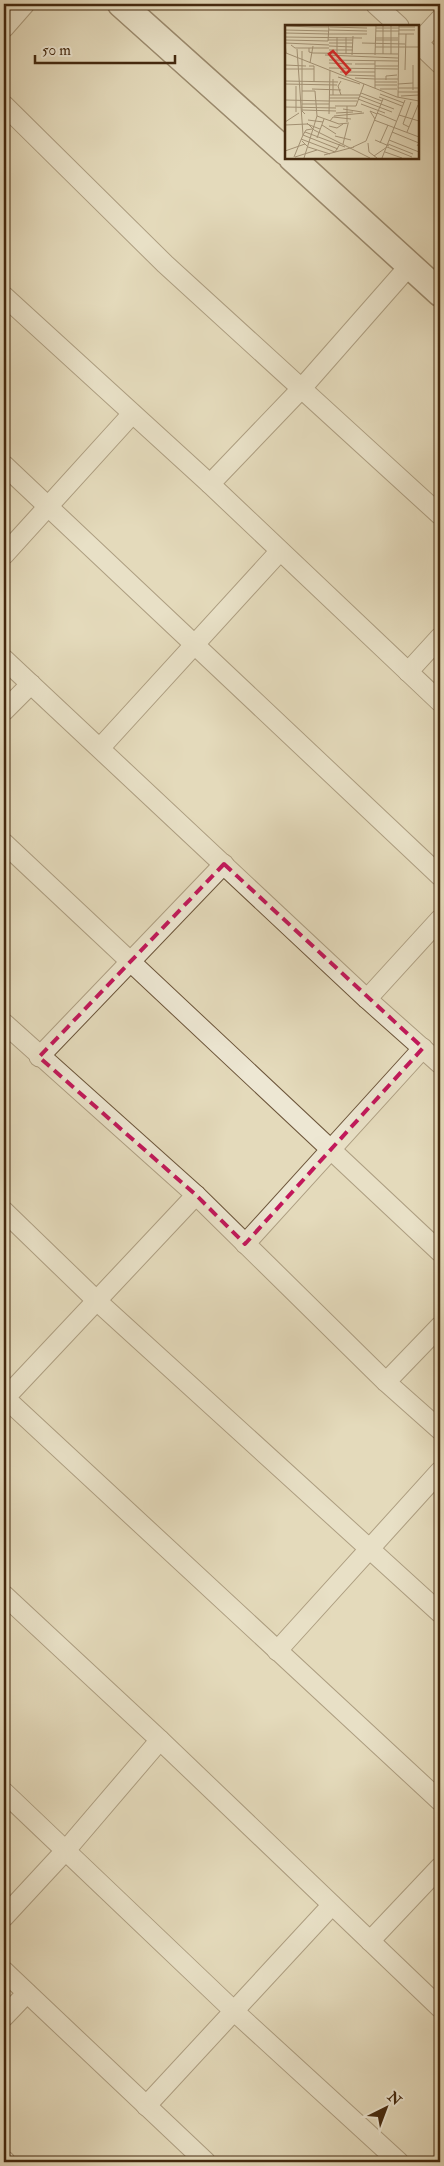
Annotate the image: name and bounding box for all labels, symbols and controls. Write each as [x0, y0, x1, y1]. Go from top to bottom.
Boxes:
inset map [285, 25, 419, 159]
scale bar [35, 32, 175, 64]
text: 50 m [42, 41, 71, 60]
north arrow [362, 2084, 412, 2134]
text: N [383, 2088, 405, 2110]

